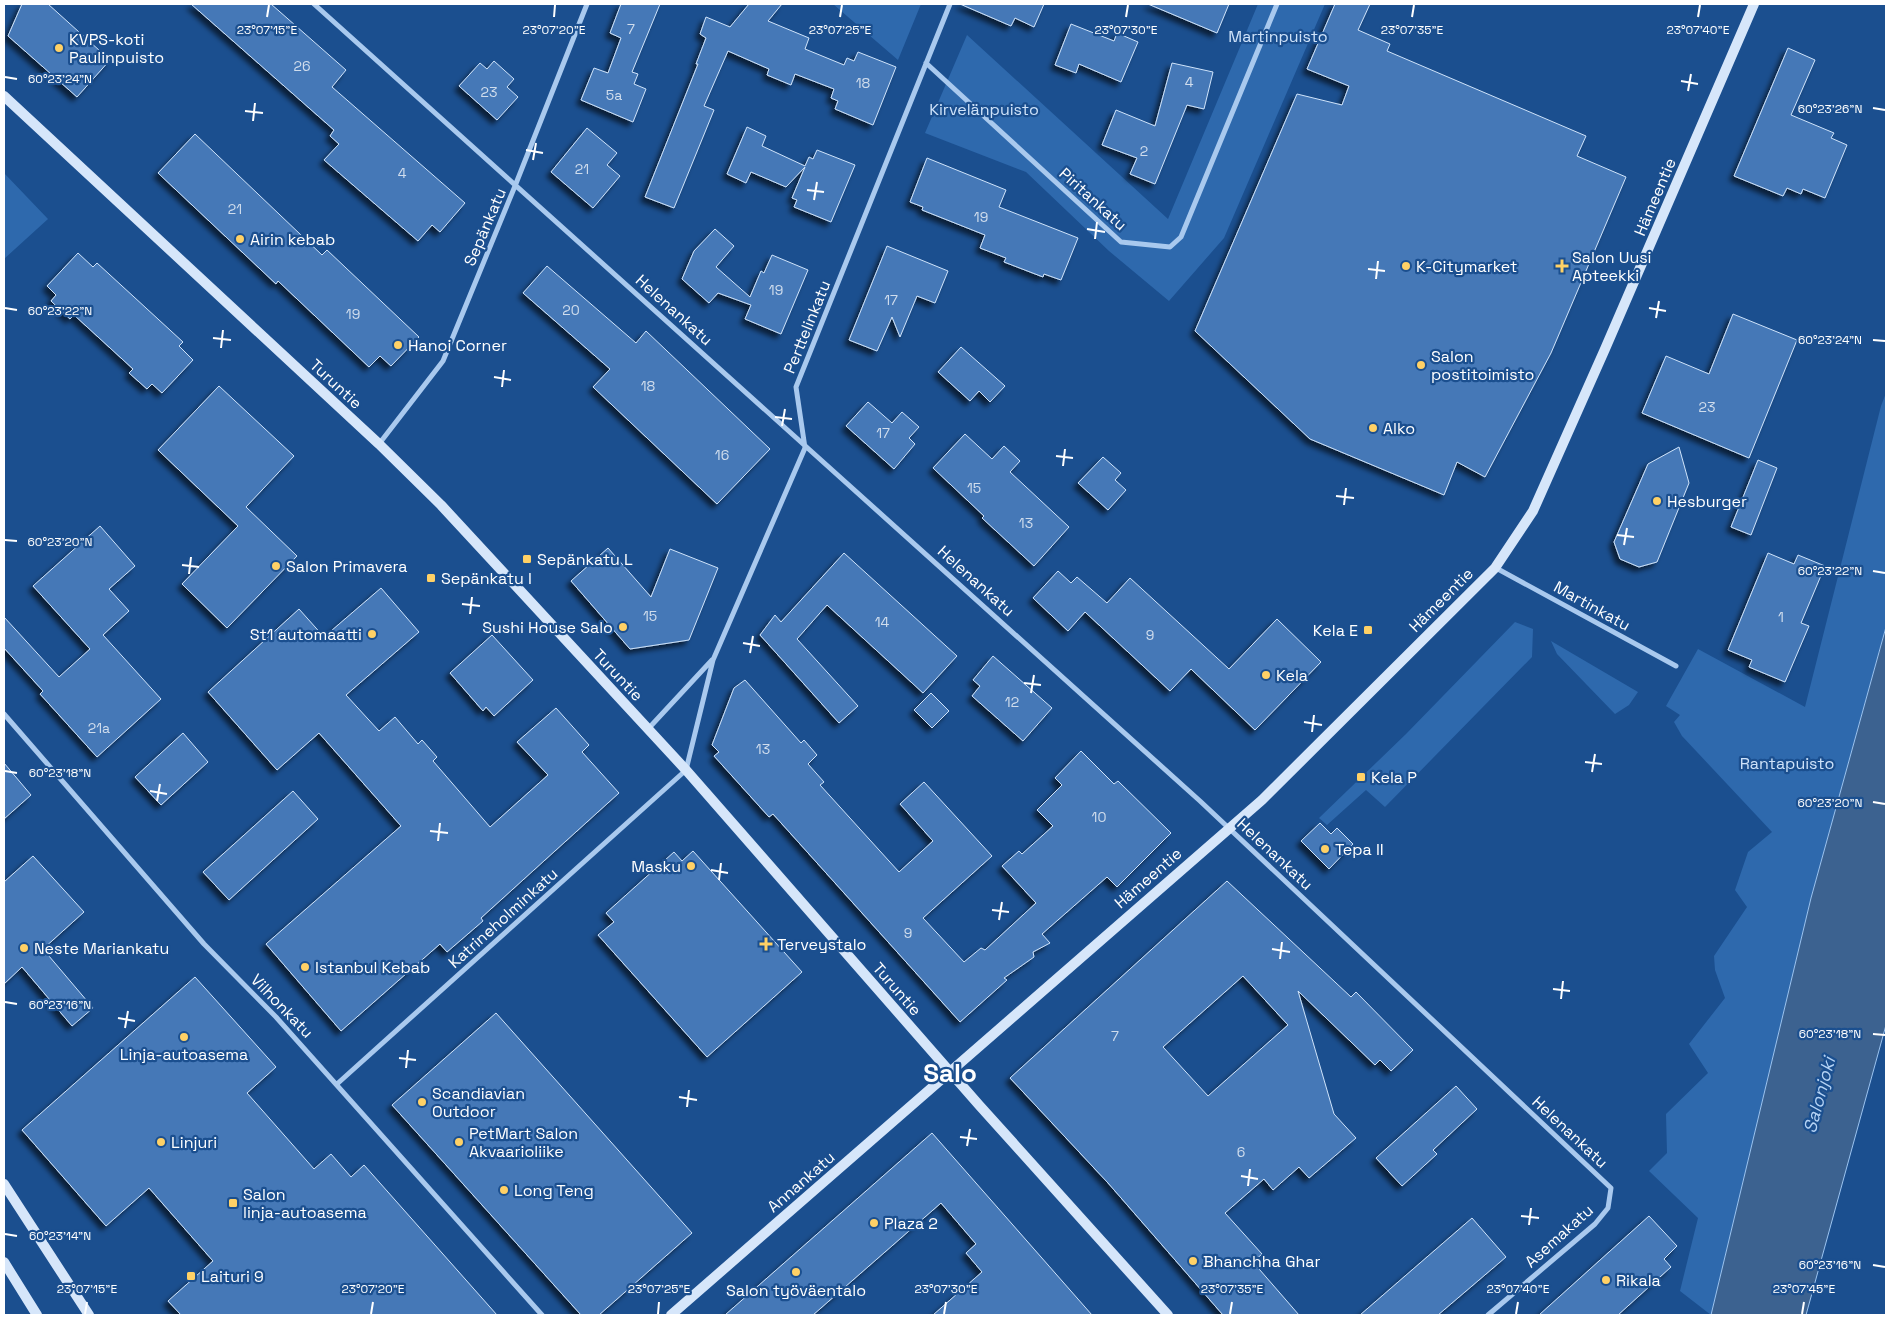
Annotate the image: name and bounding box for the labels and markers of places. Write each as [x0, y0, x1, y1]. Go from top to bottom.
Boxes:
place label: KVPS-koti Paulinpuisto [69, 29, 164, 68]
marker: KVPS-koti Paulinpuisto [53, 42, 65, 54]
place label: Airin kebab [250, 229, 335, 250]
marker: Airin kebab [234, 233, 246, 245]
place label: Salon Uusi Apteekki [1572, 247, 1652, 286]
place label: K-Citymarket [1416, 256, 1517, 277]
marker: K-Citymarket [1400, 260, 1412, 272]
marker: Salon Uusi Apteekki [1556, 260, 1568, 272]
place label: Hanoi Corner [408, 335, 507, 356]
marker: Hanoi Corner [392, 339, 404, 351]
place label: Salon postitoimisto [1431, 346, 1535, 385]
marker: Salon postitoimisto [1415, 359, 1427, 371]
place label: Alko [1383, 418, 1415, 439]
marker: Alko [1367, 422, 1379, 434]
place label: Hesburger [1667, 491, 1747, 512]
marker: Hesburger [1651, 495, 1663, 507]
place label: Sepänkatu L [537, 549, 633, 570]
marker: Sepänkatu L [521, 553, 533, 565]
place label: Salon Primavera [286, 556, 408, 577]
marker: Salon Primavera [270, 560, 282, 572]
place label: Sepänkatu I [441, 568, 532, 589]
marker: Sepänkatu I [425, 572, 437, 584]
place label: Sushi House Salo [482, 617, 613, 638]
place label: Kela E [1313, 620, 1358, 641]
marker: Sushi House Salo [617, 621, 629, 633]
place label: St1 automaatti [250, 624, 362, 645]
marker: Kela E [1362, 624, 1374, 636]
marker: St1 automaatti [366, 628, 378, 640]
place label: Kela [1276, 665, 1308, 686]
marker: Kela [1260, 669, 1272, 681]
place label: Kela P [1371, 767, 1417, 788]
marker: Kela P [1355, 771, 1367, 783]
place label: Tepa II [1335, 839, 1384, 860]
marker: Tepa II [1319, 843, 1331, 855]
place label: Masku [631, 856, 681, 877]
marker: Masku [685, 860, 697, 872]
place label: Terveystalo [777, 934, 866, 955]
marker: Terveystalo [759, 937, 773, 951]
place label: Neste Mariankatu [34, 938, 169, 959]
marker: Neste Mariankatu [18, 942, 30, 954]
place label: Istanbul Kebab [315, 957, 430, 978]
marker: Istanbul Kebab [299, 961, 311, 973]
marker: Linja-autoasema [178, 1031, 190, 1043]
place label: Linja-autoasema [120, 1044, 248, 1065]
place label: Scandiavian Outdoor [432, 1083, 525, 1122]
marker: Scandiavian Outdoor [416, 1096, 428, 1108]
place label: PetMart Salon Akvaarioliike [469, 1123, 578, 1162]
place label: Linjuri [171, 1132, 217, 1153]
marker: Linjuri [155, 1136, 167, 1148]
marker: PetMart Salon Akvaarioliike [453, 1136, 465, 1148]
place label: Long Teng [514, 1180, 594, 1201]
place label: Salon linja-autoasema [243, 1184, 367, 1223]
marker: Long Teng [498, 1184, 510, 1196]
marker: Salon linja-autoasema [227, 1197, 239, 1209]
place label: Plaza 2 [884, 1213, 938, 1234]
marker: Plaza 2 [868, 1217, 880, 1229]
place label: Bhanchha Ghar [1203, 1251, 1321, 1272]
marker: Bhanchha Ghar [1187, 1255, 1199, 1267]
place label: Laituri 9 [201, 1266, 264, 1287]
marker: Salon työväentalo [790, 1266, 802, 1278]
marker: Laituri 9 [185, 1270, 197, 1282]
place label: Rikala [1616, 1270, 1661, 1291]
marker: Rikala [1600, 1274, 1612, 1286]
place label: Salon työväentalo [726, 1280, 866, 1301]

